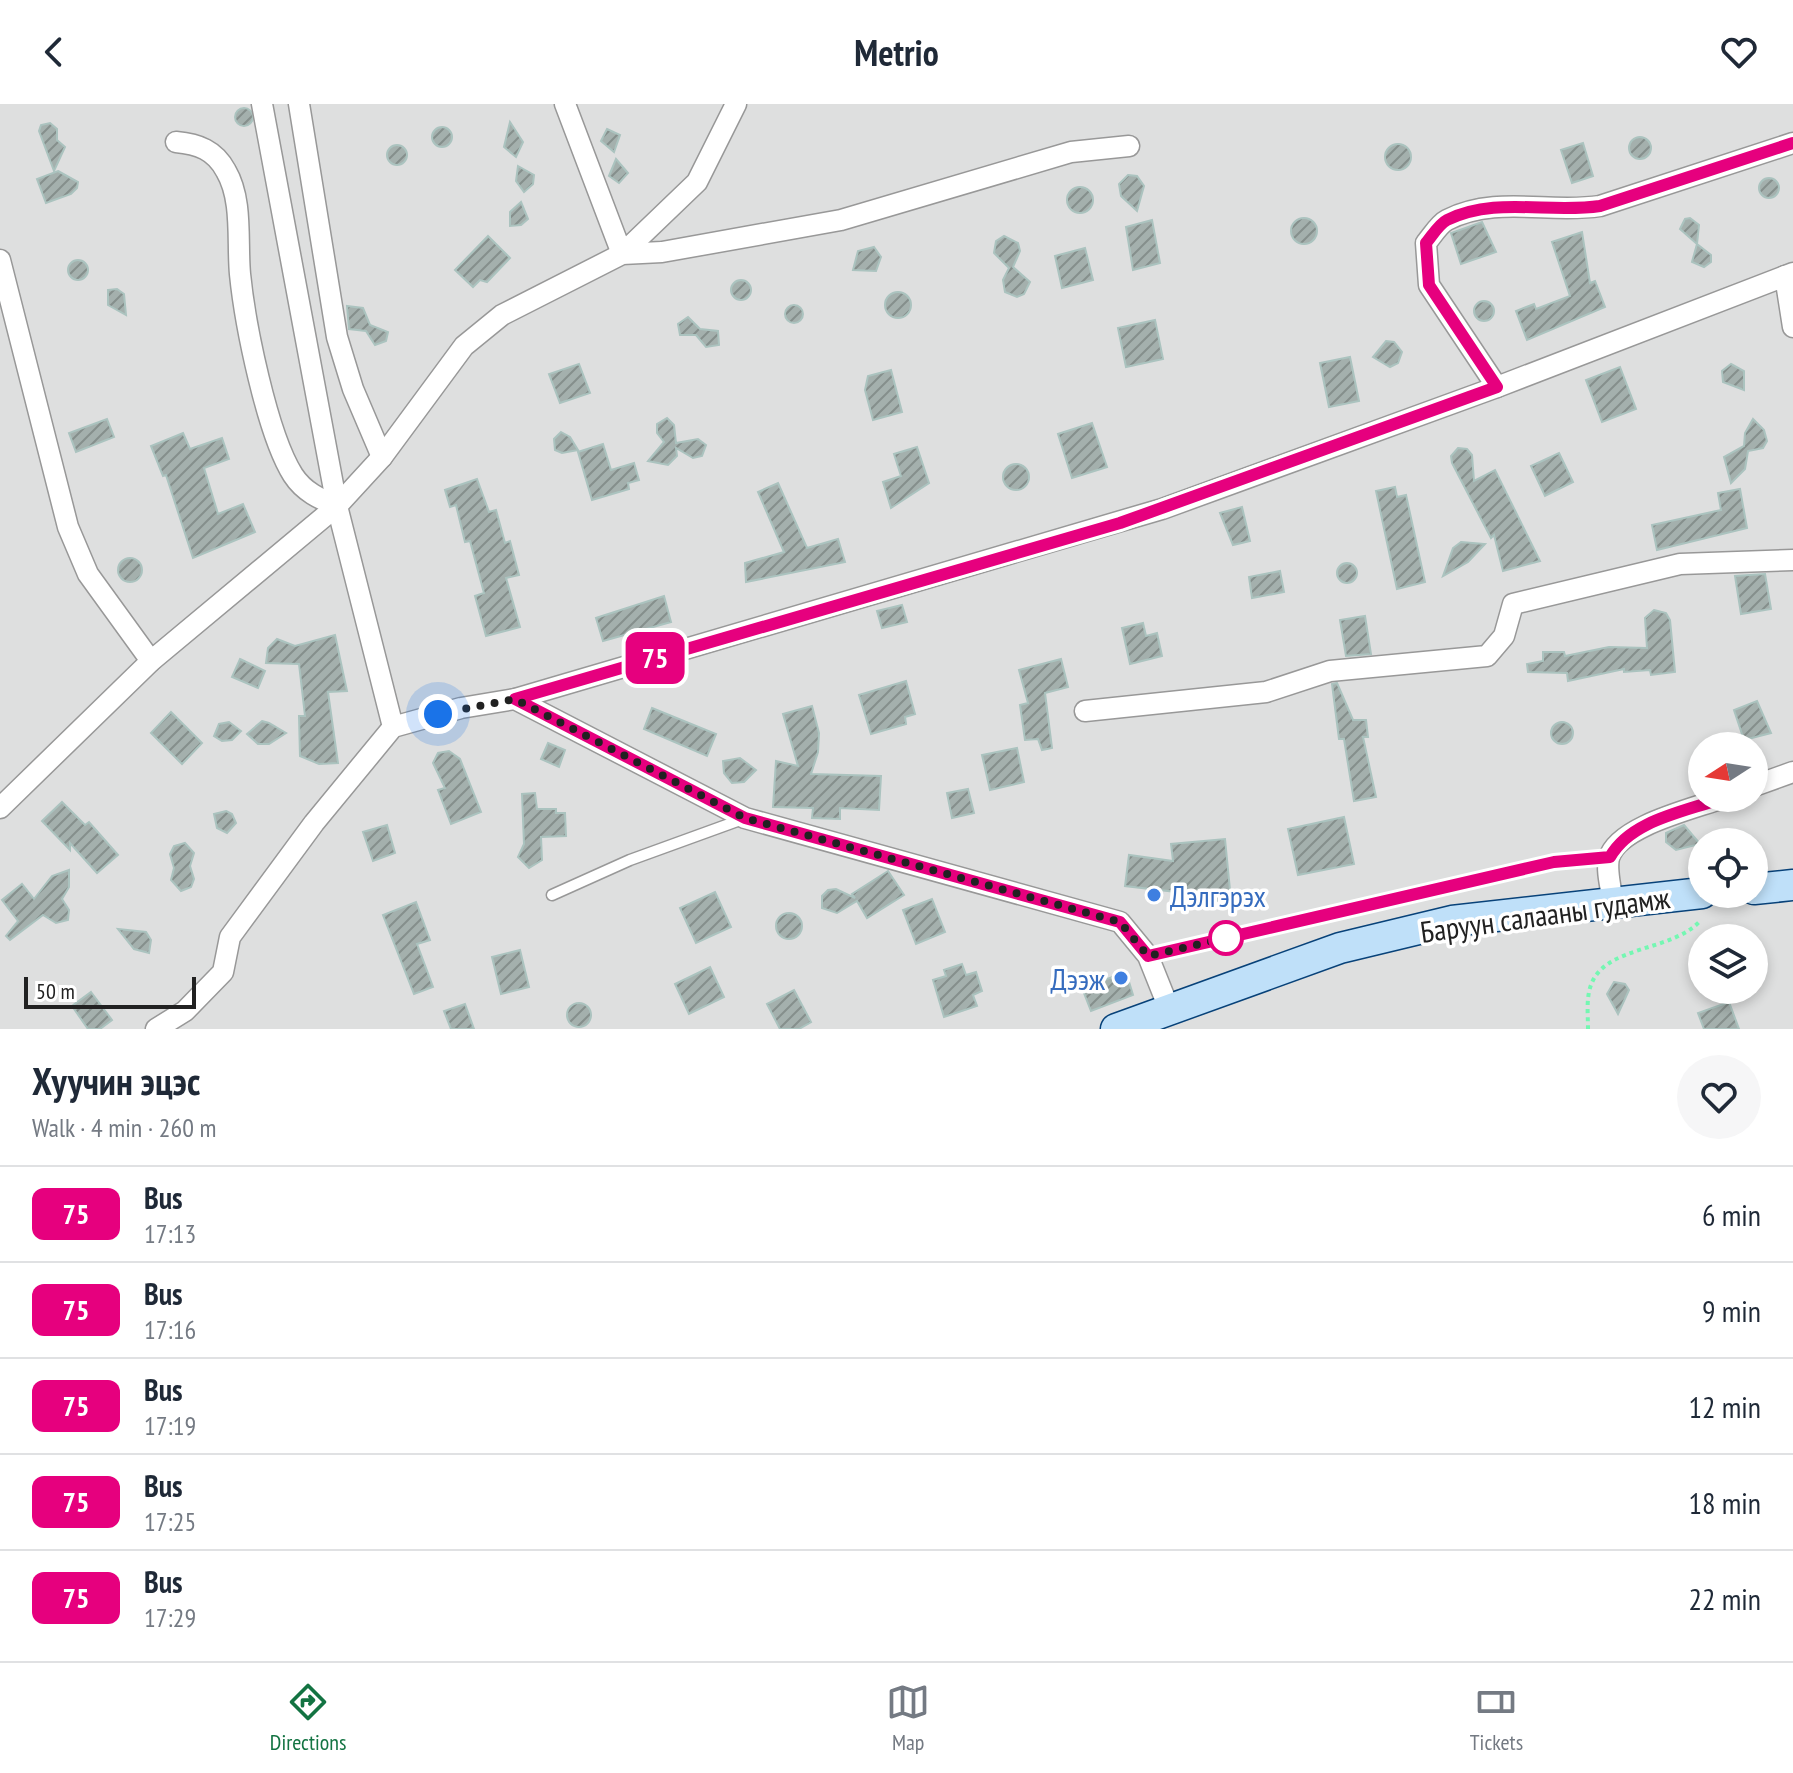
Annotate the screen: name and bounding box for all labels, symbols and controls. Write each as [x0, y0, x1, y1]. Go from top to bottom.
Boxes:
text: Metrio [854, 29, 939, 76]
icon: back [32, 30, 76, 74]
icon: heart [1717, 30, 1761, 74]
line badge: 75 [619, 632, 691, 684]
text: 75 [642, 639, 668, 676]
your location [418, 694, 458, 734]
north arrow [1688, 732, 1768, 812]
map controls [1688, 732, 1768, 1004]
button: locate [1688, 828, 1768, 908]
place label: Дэлгэрэх [1170, 876, 1266, 915]
street label: Баруун салааны гудамж [1418, 877, 1673, 951]
marker: Дэлгэрэх [1145, 886, 1163, 904]
unlabelled marker [1209, 921, 1243, 955]
button: layers [1688, 924, 1768, 1004]
place label: Дээж [1050, 959, 1106, 998]
marker: Дээж [1112, 969, 1130, 987]
scale bar [24, 973, 196, 1009]
text: 50 m [36, 977, 75, 1005]
button: heart [1677, 1055, 1761, 1139]
text: Хуучин эцэс [32, 1056, 200, 1105]
text: Walk · 4 min · 260 m [32, 1111, 216, 1144]
text: Bus [144, 1178, 183, 1217]
text: 75 [63, 1195, 89, 1232]
text: 6 min [1702, 1195, 1761, 1234]
text: 17:13 [144, 1217, 196, 1250]
text: Bus [144, 1274, 183, 1313]
text: 75 [63, 1291, 89, 1328]
text: 9 min [1702, 1291, 1761, 1330]
text: 17:16 [144, 1313, 196, 1346]
text: Bus [144, 1370, 183, 1409]
text: 75 [63, 1387, 89, 1424]
text: 12 min [1688, 1387, 1761, 1426]
text: 17:19 [144, 1409, 196, 1442]
text: Bus [144, 1466, 183, 1505]
text: 75 [63, 1483, 89, 1520]
text: 18 min [1688, 1483, 1761, 1522]
text: 17:25 [144, 1505, 196, 1538]
text: Bus [144, 1562, 183, 1601]
text: 75 [63, 1579, 89, 1616]
text: 22 min [1688, 1579, 1761, 1618]
text: 17:29 [144, 1601, 196, 1634]
tab: Directions [270, 1680, 346, 1756]
tab: Map [886, 1680, 930, 1756]
tab: Tickets [1470, 1680, 1523, 1756]

